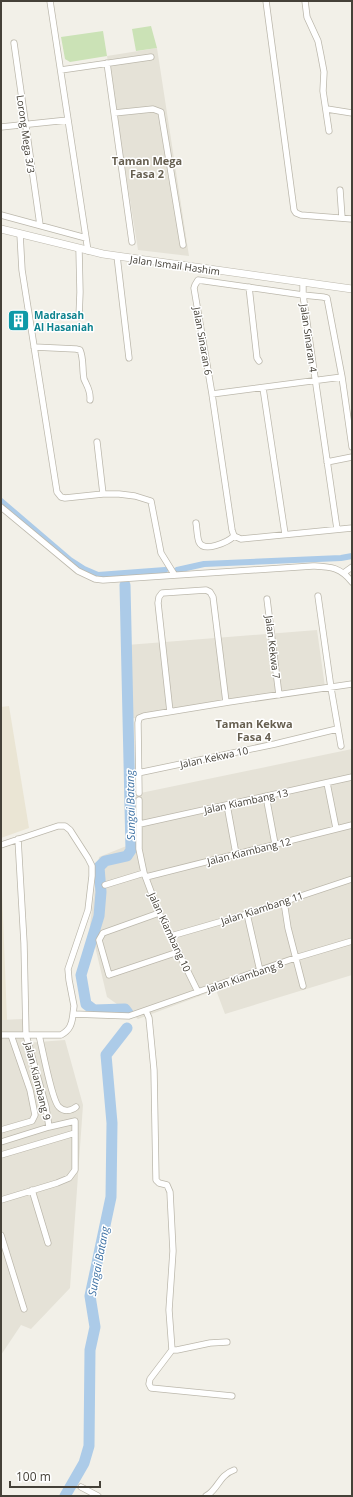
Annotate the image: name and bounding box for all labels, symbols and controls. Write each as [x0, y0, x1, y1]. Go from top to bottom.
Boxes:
street label: Lorong Mega 3/3 [14, 94, 38, 174]
district label: Taman Mega Fasa 2 [112, 153, 182, 181]
street label: Jalan Ismail Hashim [128, 252, 221, 278]
street label: Jalan Sinaran 4 [297, 302, 321, 373]
street label: Jalan Sinaran 6 [190, 305, 216, 376]
building icon: Madrasah Al Hasaniah [5, 308, 31, 334]
place label: Madrasah Al Hasaniah [34, 308, 94, 334]
street label: Jalan Kekwa 7 [262, 614, 284, 680]
district label: Taman Kekwa Fasa 4 [215, 716, 293, 744]
street label: Jalan Kekwa 10 [178, 743, 250, 771]
water label: Sungai Batang [122, 768, 138, 840]
street label: Jalan Kiambang 13 [202, 785, 290, 817]
street label: Jalan Kiambang 12 [205, 834, 293, 868]
street label: Jalan Kiambang 11 [218, 888, 305, 928]
street label: Jalan Kiambang 10 [145, 889, 195, 974]
street label: Jalan Kiambang 8 [204, 956, 285, 996]
street label: Jalan Kiambang 9 [21, 1039, 55, 1122]
water label: Sungai Batang [84, 1224, 112, 1297]
scale bar [10, 1463, 100, 1489]
text: 100 m [16, 1468, 51, 1485]

